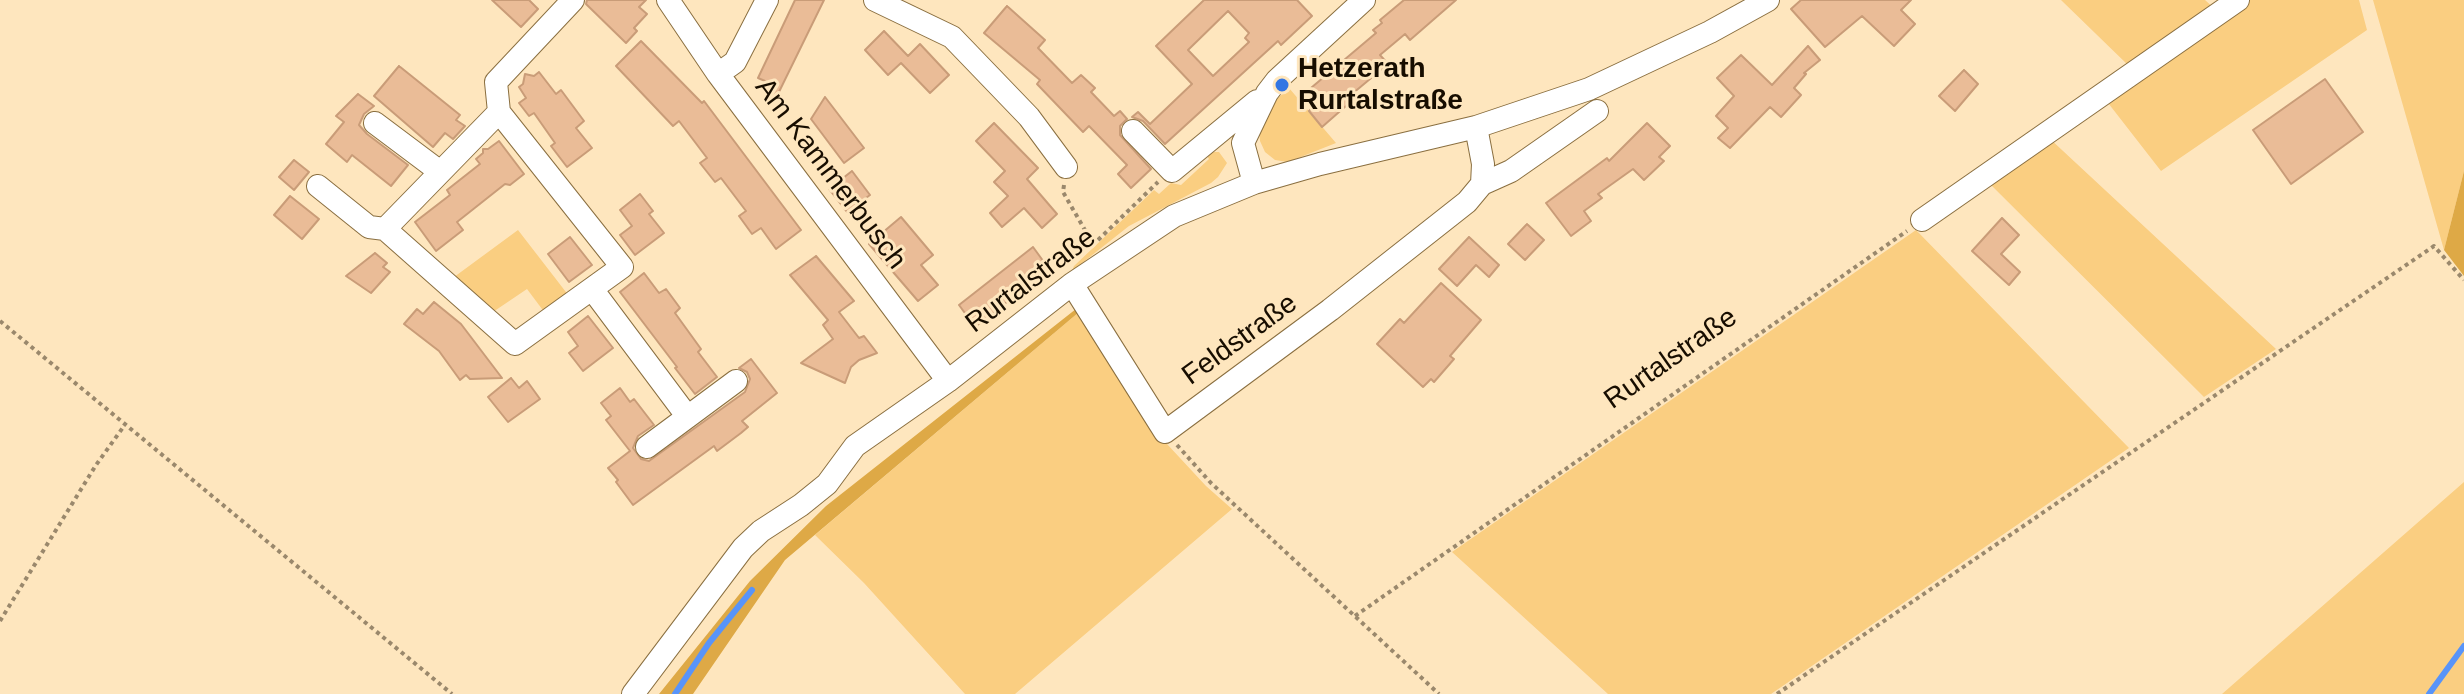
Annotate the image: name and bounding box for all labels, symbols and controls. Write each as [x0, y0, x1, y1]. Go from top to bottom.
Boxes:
place label: Hetzerath Rurtalstraße [1298, 52, 1463, 118]
street label: Am Kammerbusch [747, 72, 913, 276]
marker: Hetzerath Rurtalstraße [1273, 76, 1291, 94]
street label: Rurtalstraße [959, 221, 1103, 341]
street label: Feldstraße [1176, 287, 1304, 393]
street label: Rurtalstraße [1598, 301, 1744, 417]

